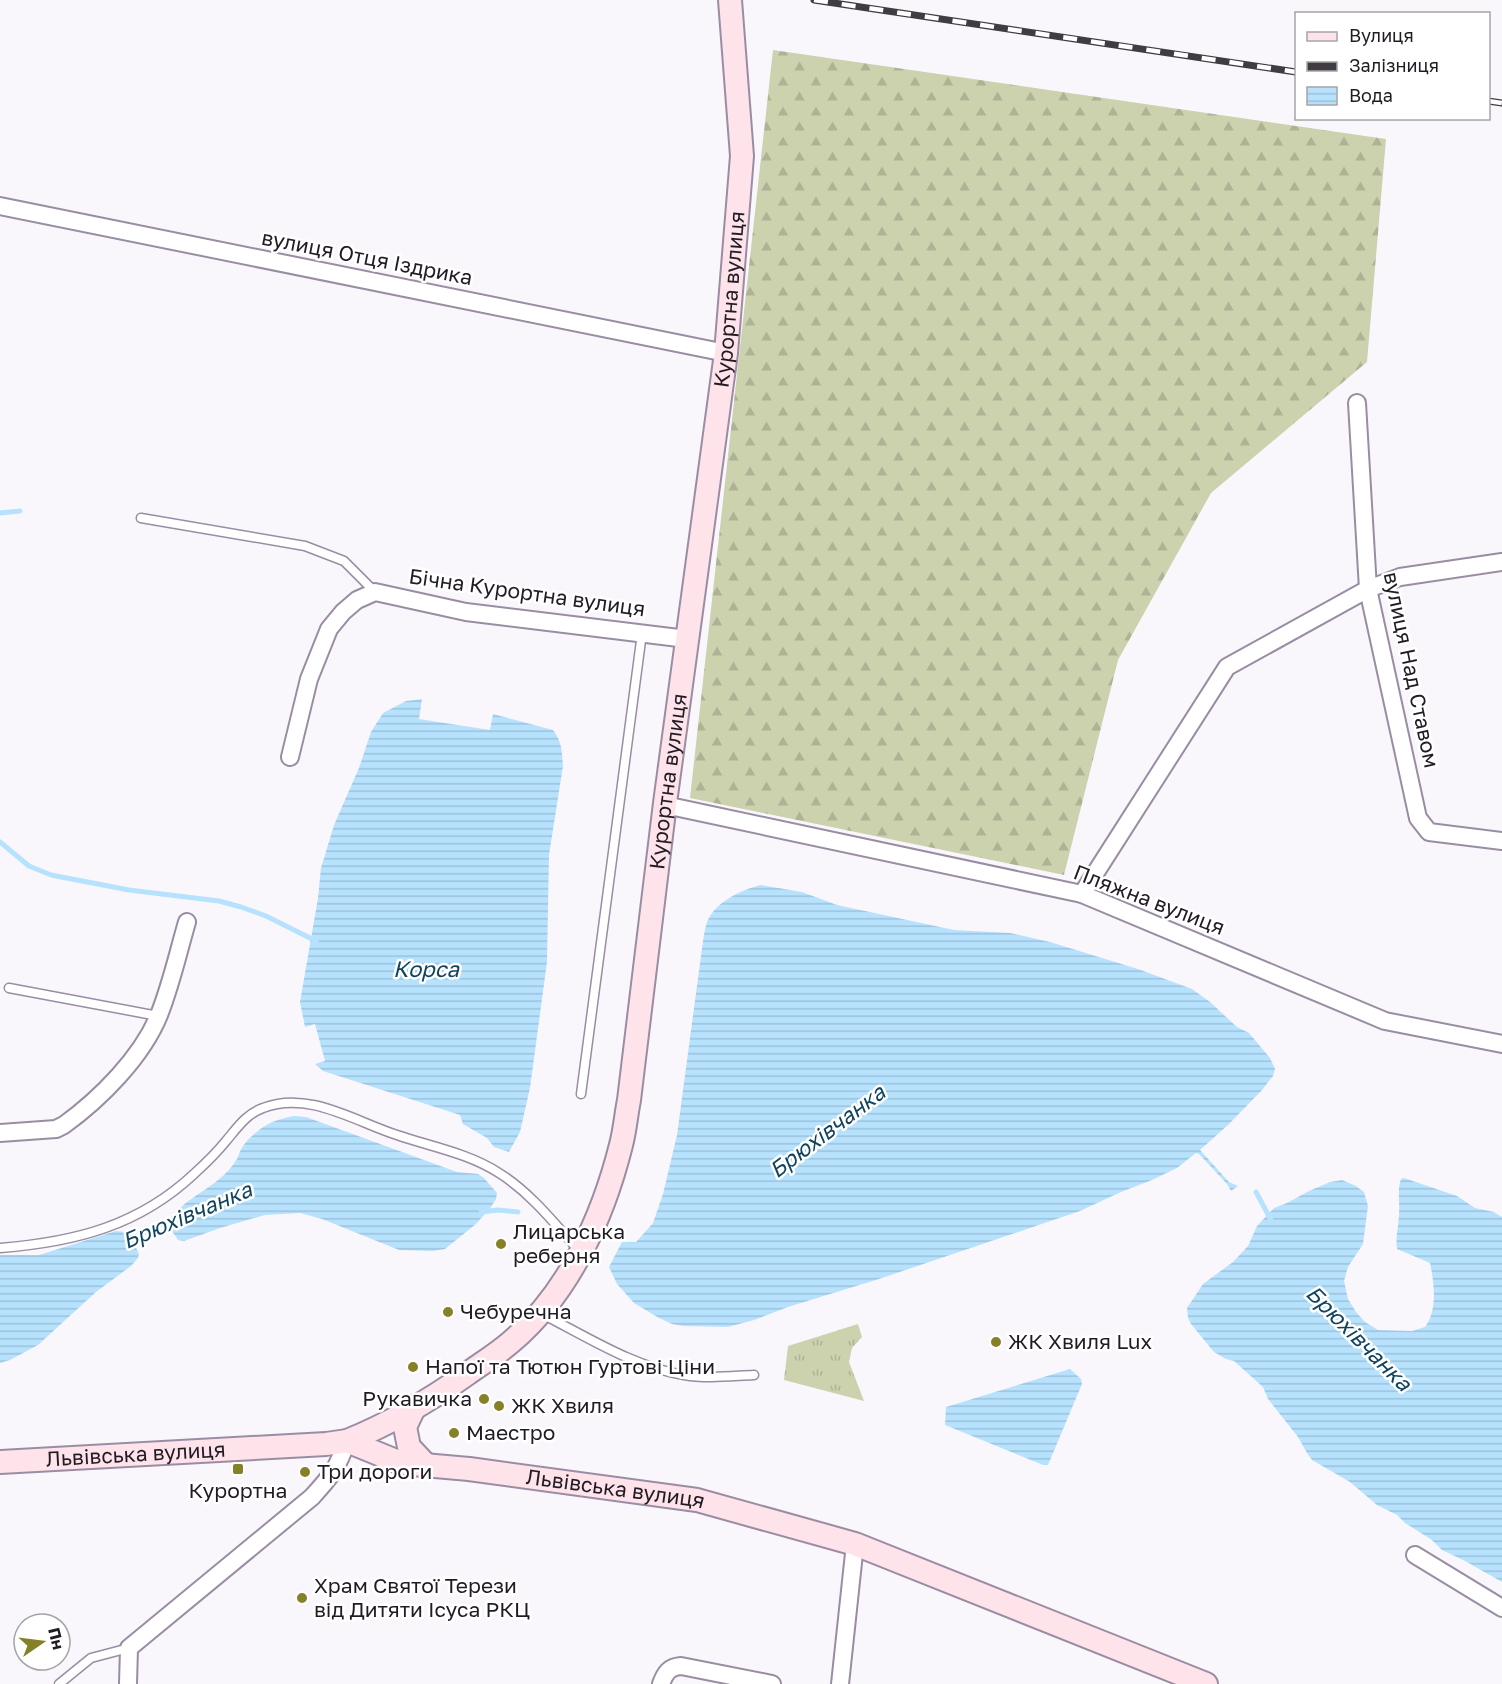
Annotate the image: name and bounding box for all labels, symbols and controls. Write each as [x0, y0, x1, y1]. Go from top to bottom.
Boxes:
legend [1295, 12, 1490, 120]
text: Вулиця [1349, 24, 1414, 46]
text: Залізниця [1349, 54, 1439, 76]
text: Вода [1349, 84, 1393, 106]
street label: Курортна вулиця [707, 210, 749, 389]
street label: вулиця Отця Іздрика [259, 224, 475, 290]
street label: Бічна Курортна вулиця [407, 563, 647, 621]
street label: вулиця Над Ставом [1379, 569, 1445, 770]
street label: Курортна вулиця [643, 692, 692, 871]
street label: Пляжна вулиця [1070, 858, 1229, 940]
water label: Корса [393, 955, 461, 982]
water label: Брюхівчанка [763, 1077, 891, 1183]
water label: Брюхівчанка [118, 1175, 257, 1254]
place label: Лицарська реберня [513, 1218, 625, 1268]
marker: Лицарська реберня [494, 1237, 508, 1251]
water label: Брюхівчанка [1301, 1279, 1419, 1397]
place label: Чебуречна [460, 1298, 572, 1324]
marker: Чебуречна [441, 1305, 455, 1319]
place label: ЖК Хвиля Lux [1008, 1328, 1152, 1354]
marker: ЖК Хвиля Lux [989, 1335, 1003, 1349]
place label: Напої та Тютюн Гуртові Ціни [425, 1353, 715, 1379]
marker: Напої та Тютюн Гуртові Ціни [406, 1360, 420, 1374]
place label: Рукавичка [362, 1385, 472, 1411]
marker: Рукавичка [477, 1392, 491, 1406]
place label: ЖК Хвиля [511, 1392, 614, 1418]
marker: ЖК Хвиля [492, 1399, 506, 1413]
place label: Маестро [466, 1419, 555, 1445]
marker: Маестро [447, 1426, 461, 1440]
street label: Львівська вулиця [45, 1436, 226, 1471]
place label: Три дороги [317, 1458, 432, 1484]
marker: Курортна [231, 1462, 245, 1476]
street label: Львівська вулиця [525, 1463, 708, 1514]
marker: Три дороги [298, 1465, 312, 1479]
place label: Курортна [189, 1477, 287, 1503]
place label: Храм Святої Терези від Дитяти Ісуса РКЦ [314, 1572, 530, 1622]
marker: Храм Святої Терези від Дитяти Ісуса РКЦ [295, 1591, 309, 1605]
north arrow [12, 1612, 72, 1672]
text: Пн [44, 1625, 69, 1651]

